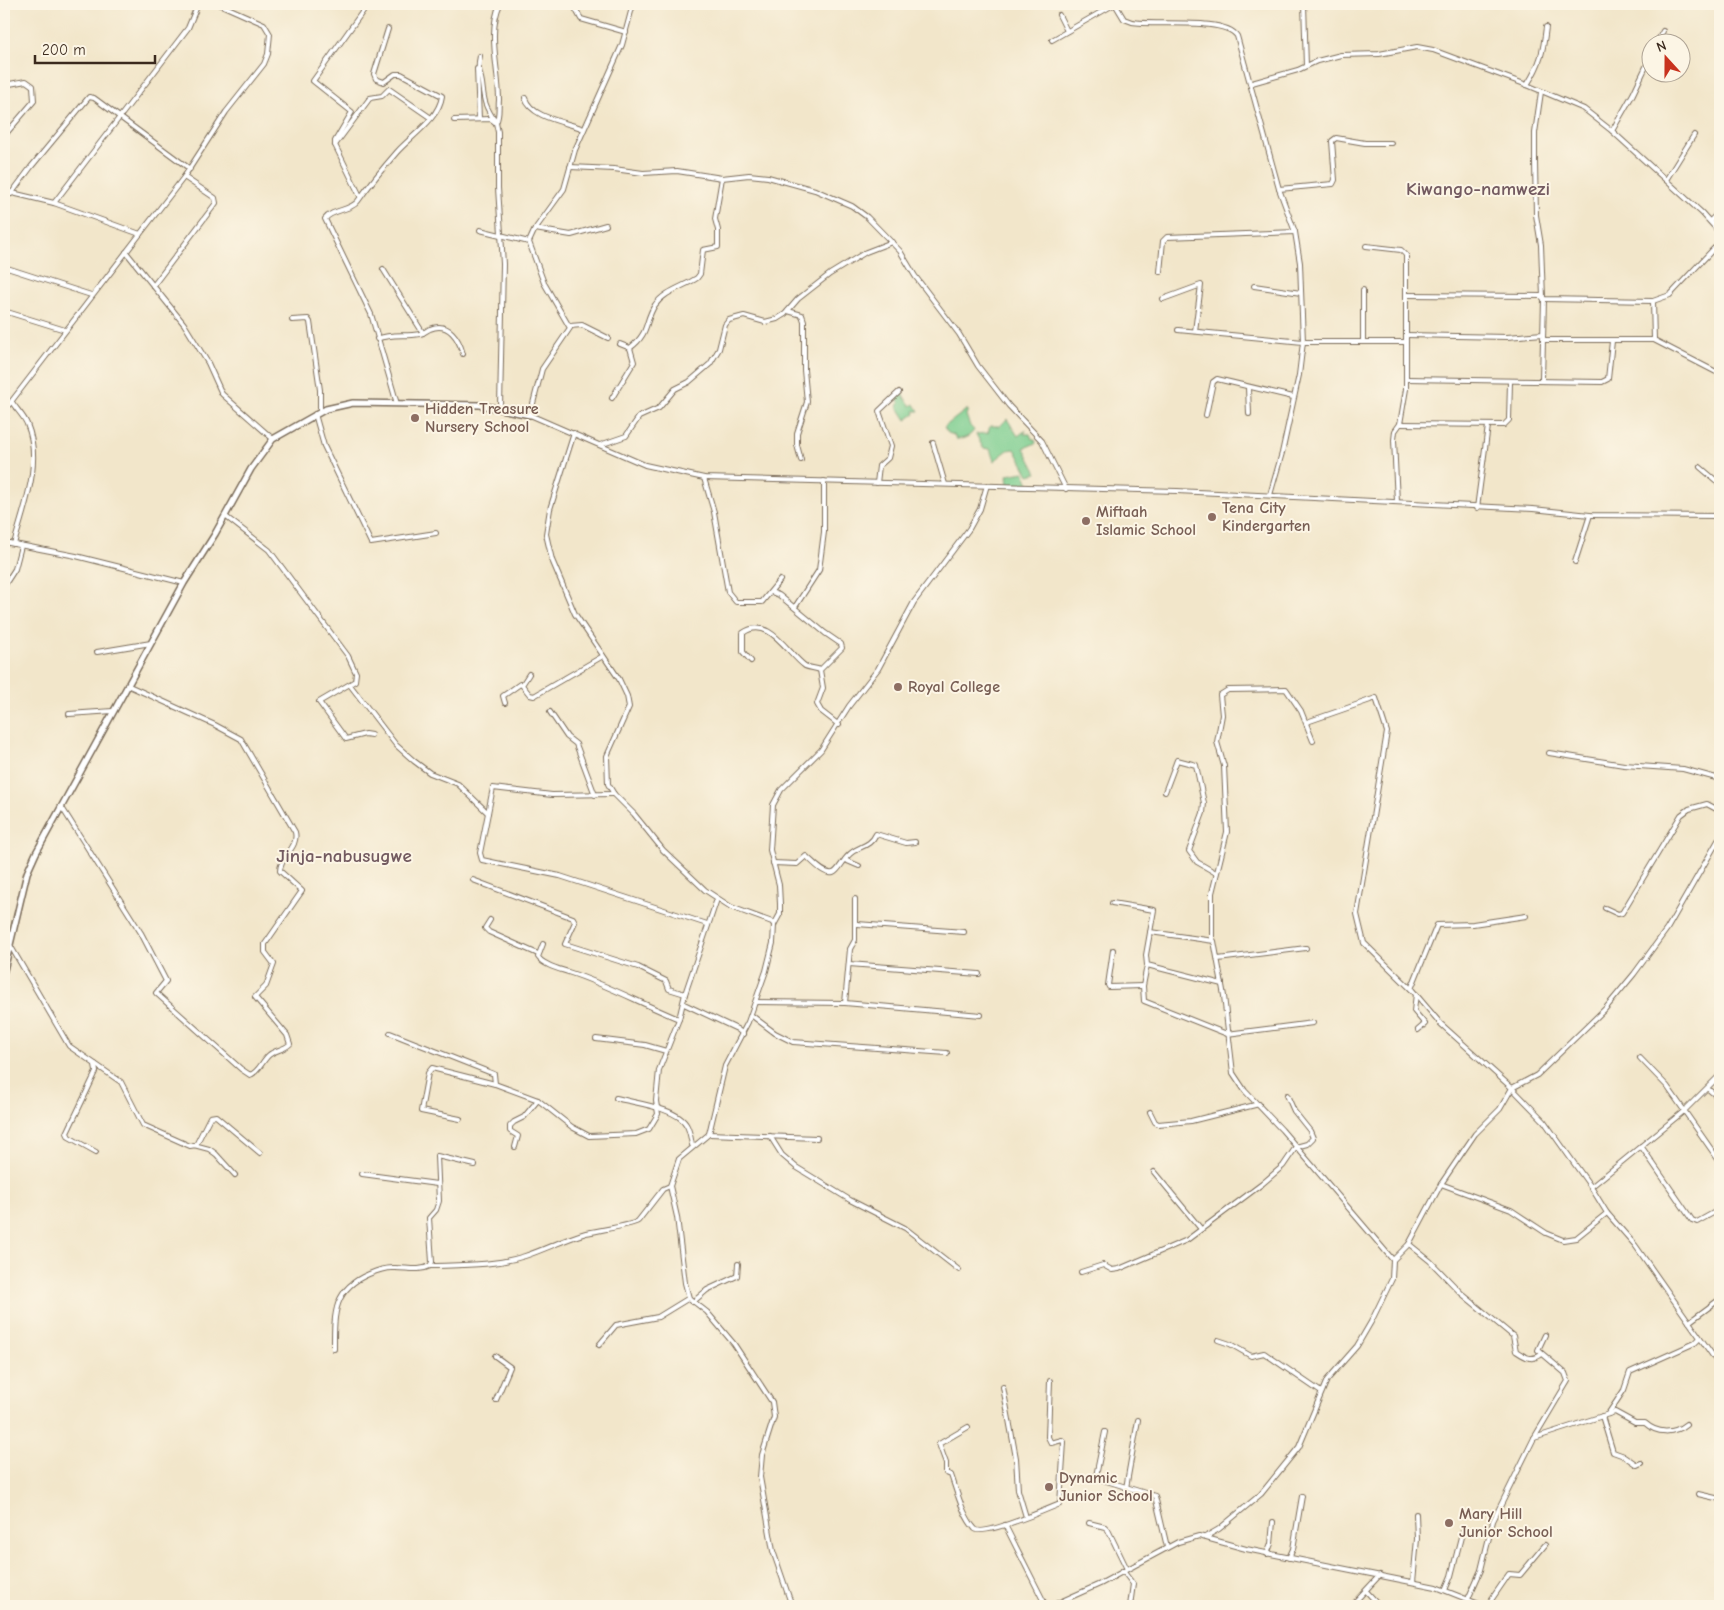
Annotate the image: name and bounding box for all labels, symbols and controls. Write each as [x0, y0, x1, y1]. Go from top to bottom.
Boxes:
scale bar [35, 32, 155, 64]
north arrow [1642, 32, 1692, 82]
text: N [1654, 37, 1669, 56]
text: 200 m [42, 41, 86, 59]
district label: Kiwango-namwezi [1406, 178, 1550, 200]
place label: Hidden Treasure Nursery School [425, 400, 539, 436]
marker: Hidden Treasure Nursery School [409, 412, 421, 424]
place label: Tena City Kindergarten [1222, 499, 1311, 535]
place label: Miftaah Islamic School [1096, 503, 1196, 539]
marker: Tena City Kindergarten [1206, 511, 1218, 523]
marker: Miftaah Islamic School [1080, 515, 1092, 527]
place label: Royal College [908, 678, 1000, 696]
marker: Royal College [892, 681, 904, 693]
district label: Jinja-nabusugwe [276, 845, 412, 867]
place label: Dynamic Junior School [1059, 1469, 1153, 1505]
marker: Dynamic Junior School [1043, 1481, 1055, 1493]
place label: Mary Hill Junior School [1459, 1505, 1553, 1541]
marker: Mary Hill Junior School [1443, 1517, 1455, 1529]

